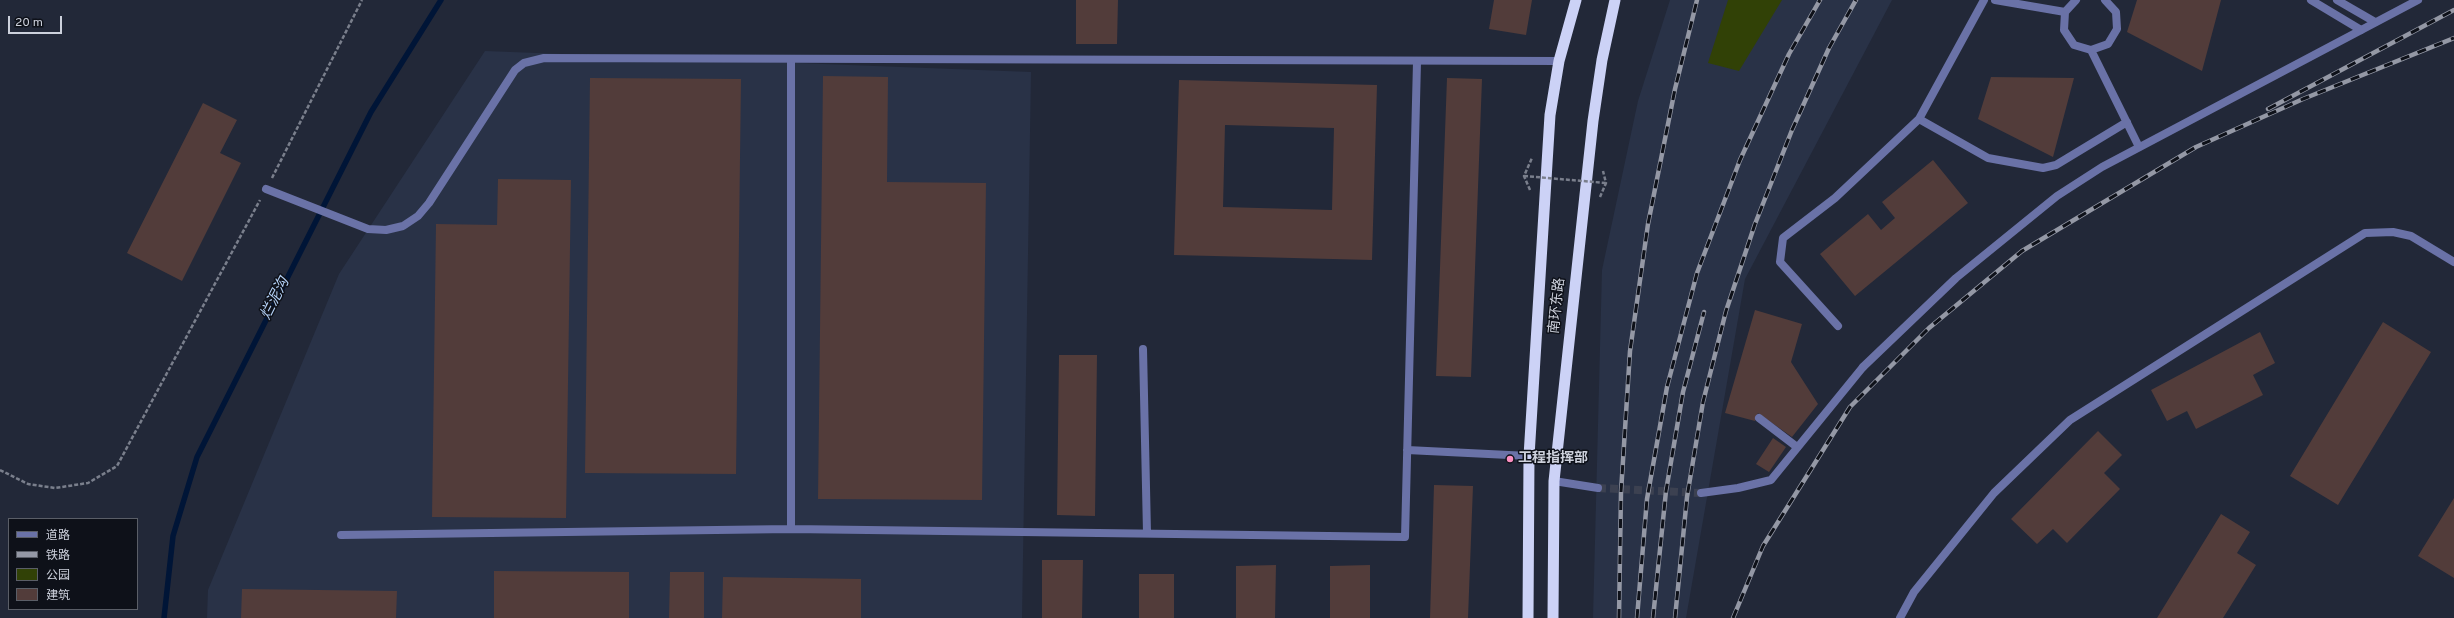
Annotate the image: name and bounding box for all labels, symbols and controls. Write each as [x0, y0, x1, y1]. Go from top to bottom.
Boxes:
scale bar [10, 8, 64, 34]
text: 20 m [15, 15, 43, 31]
water label: 烂泥沟 [258, 275, 294, 323]
street label: 南环东路 [1547, 277, 1569, 335]
place label: 工程指挥部 [1518, 451, 1588, 467]
marker: 工程指挥部 [1505, 454, 1515, 464]
legend [8, 518, 138, 610]
text: 道路 [46, 528, 70, 544]
text: 铁路 [46, 548, 70, 564]
text: 公园 [46, 568, 70, 584]
text: 建筑 [46, 588, 70, 604]

